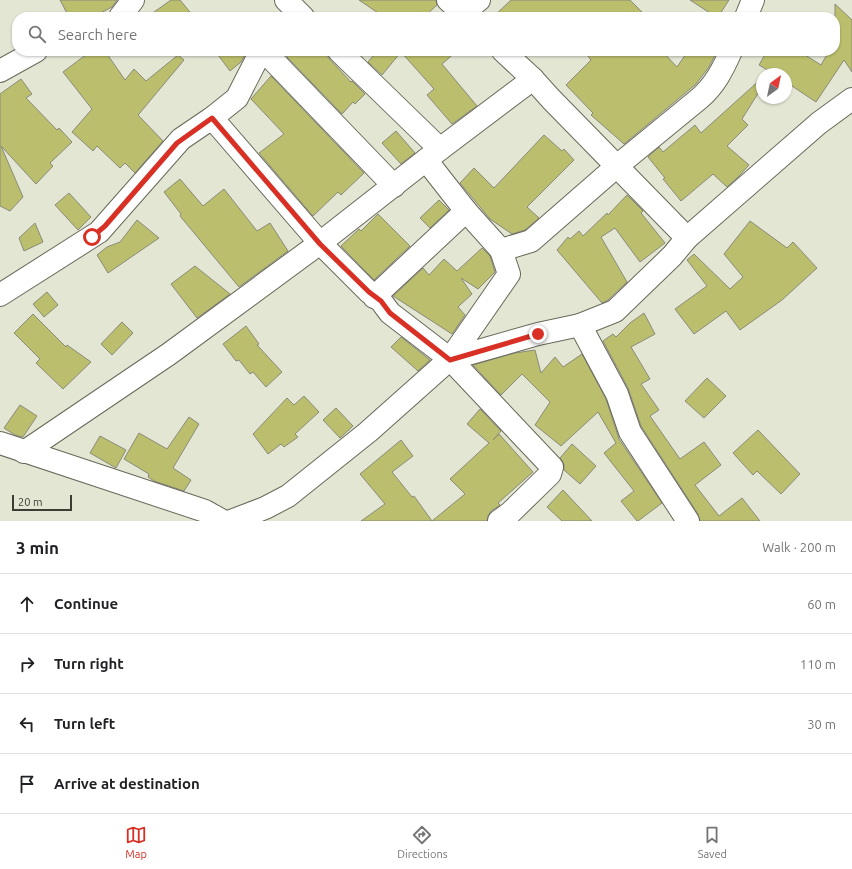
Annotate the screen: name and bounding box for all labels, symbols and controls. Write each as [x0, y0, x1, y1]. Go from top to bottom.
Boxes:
search box [12, 12, 840, 56]
icon: search [26, 23, 48, 45]
text: Search here [58, 26, 137, 43]
north arrow [756, 68, 792, 104]
route start [83, 228, 101, 246]
route end [529, 325, 547, 343]
scale bar [12, 493, 72, 512]
text: 20 m [18, 496, 42, 508]
text: 3 min [16, 538, 59, 557]
text: Walk · 200 m [762, 540, 836, 554]
icon: ahead [16, 593, 38, 615]
text: Continue [54, 595, 118, 612]
text: 60 m [807, 597, 836, 611]
icon: right [16, 653, 38, 675]
text: Turn right [54, 655, 124, 672]
text: 110 m [800, 657, 836, 671]
icon: left [16, 713, 38, 735]
text: Turn left [54, 715, 115, 732]
text: 30 m [807, 717, 836, 731]
icon: arrive [16, 773, 38, 795]
text: Arrive at destination [54, 775, 200, 792]
tab: Map [125, 824, 147, 860]
tab: Directions [397, 824, 447, 860]
tab: Saved [698, 824, 727, 860]

